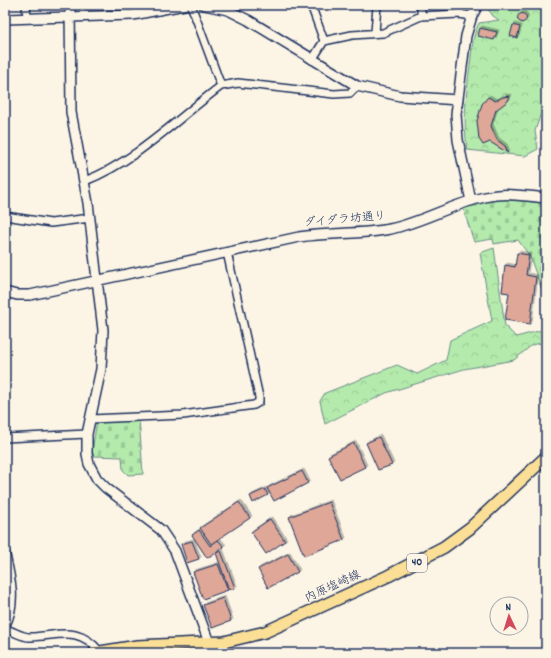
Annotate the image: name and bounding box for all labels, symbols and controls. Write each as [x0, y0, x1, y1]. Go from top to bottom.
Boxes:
street label: ダイダラ坊通り [303, 208, 387, 232]
road number: 40 [407, 554, 427, 572]
street label: 内原塩崎線 [302, 567, 364, 607]
north arrow [489, 596, 529, 636]
text: N [505, 600, 512, 616]

